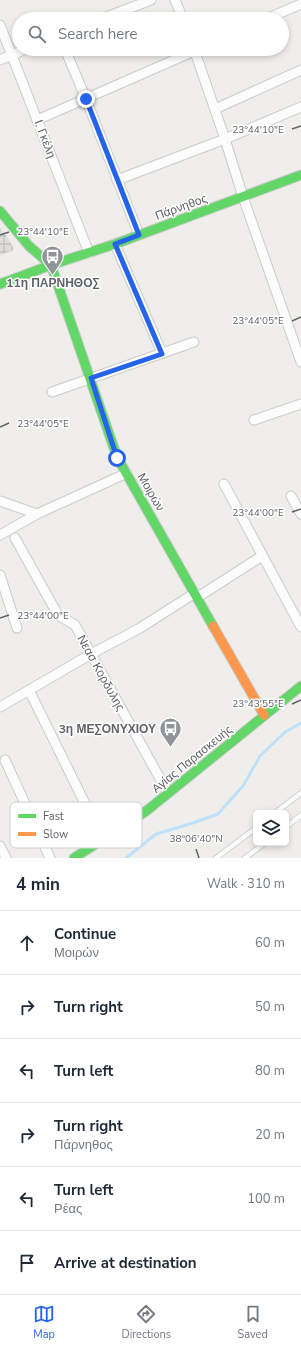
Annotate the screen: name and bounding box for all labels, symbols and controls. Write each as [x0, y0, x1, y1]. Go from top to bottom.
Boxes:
search box [12, 12, 289, 56]
icon: search [26, 23, 48, 45]
text: Search here [58, 24, 138, 44]
route end [77, 90, 95, 108]
street label: Ι. Γκέλη [30, 118, 60, 160]
text: 23°44'10"E [232, 123, 284, 137]
street label: Πάρνηθος [153, 190, 209, 224]
text: 23°44'10"E [17, 225, 69, 239]
bus stop icon: 11η ΠΑΡΝΗΘΟΣ [40, 243, 66, 276]
place label: 11η ΠΑΡΝΗΘΟΣ [6, 275, 100, 291]
text: 23°44'05"E [232, 314, 284, 328]
text: 23°44'05"E [17, 417, 69, 431]
route start [108, 449, 126, 467]
street label: Μοιρών [134, 470, 168, 514]
text: 23°44'00"E [232, 506, 284, 520]
text: 23°44'00"E [17, 609, 69, 623]
street label: Νεασ Κορδυλης [74, 632, 129, 714]
text: 23°43'55"E [232, 697, 284, 711]
bus stop icon: 3η ΜΕΣΟΝΥΧΙΟΥ [158, 716, 184, 749]
place label: 3η ΜΕΣΟΝΥΧΙΟΥ [59, 721, 156, 737]
street label: Αγίας Παρασκευής [148, 721, 236, 796]
legend [10, 802, 142, 848]
text: Fast [43, 809, 64, 824]
map controls [253, 810, 289, 846]
button: layers [253, 810, 289, 846]
text: Slow [43, 827, 68, 842]
text: 38°06'40"N [169, 832, 223, 846]
text: 4 min [16, 873, 60, 896]
text: Walk · 310 m [207, 875, 285, 893]
text: Continue [54, 924, 116, 944]
icon: ahead [16, 932, 38, 954]
text: 60 m [255, 934, 285, 952]
text: Μοιρών [54, 944, 99, 962]
icon: right [16, 996, 38, 1018]
text: Turn right [54, 997, 123, 1017]
text: 50 m [255, 998, 285, 1016]
icon: left [16, 1060, 38, 1082]
text: Turn left [54, 1061, 113, 1081]
text: 80 m [255, 1062, 285, 1080]
text: Turn right [54, 1116, 123, 1136]
icon: right [16, 1124, 38, 1146]
text: 20 m [255, 1126, 285, 1144]
text: Πάρνηθος [54, 1136, 113, 1154]
text: Turn left [54, 1180, 113, 1200]
icon: left [16, 1188, 38, 1210]
text: 100 m [247, 1190, 285, 1208]
text: Ρέας [54, 1200, 82, 1218]
icon: arrive [16, 1252, 38, 1274]
text: Arrive at destination [54, 1253, 197, 1273]
tab: Map [33, 1303, 55, 1342]
tab: Directions [121, 1303, 171, 1342]
tab: Saved [237, 1303, 268, 1342]

